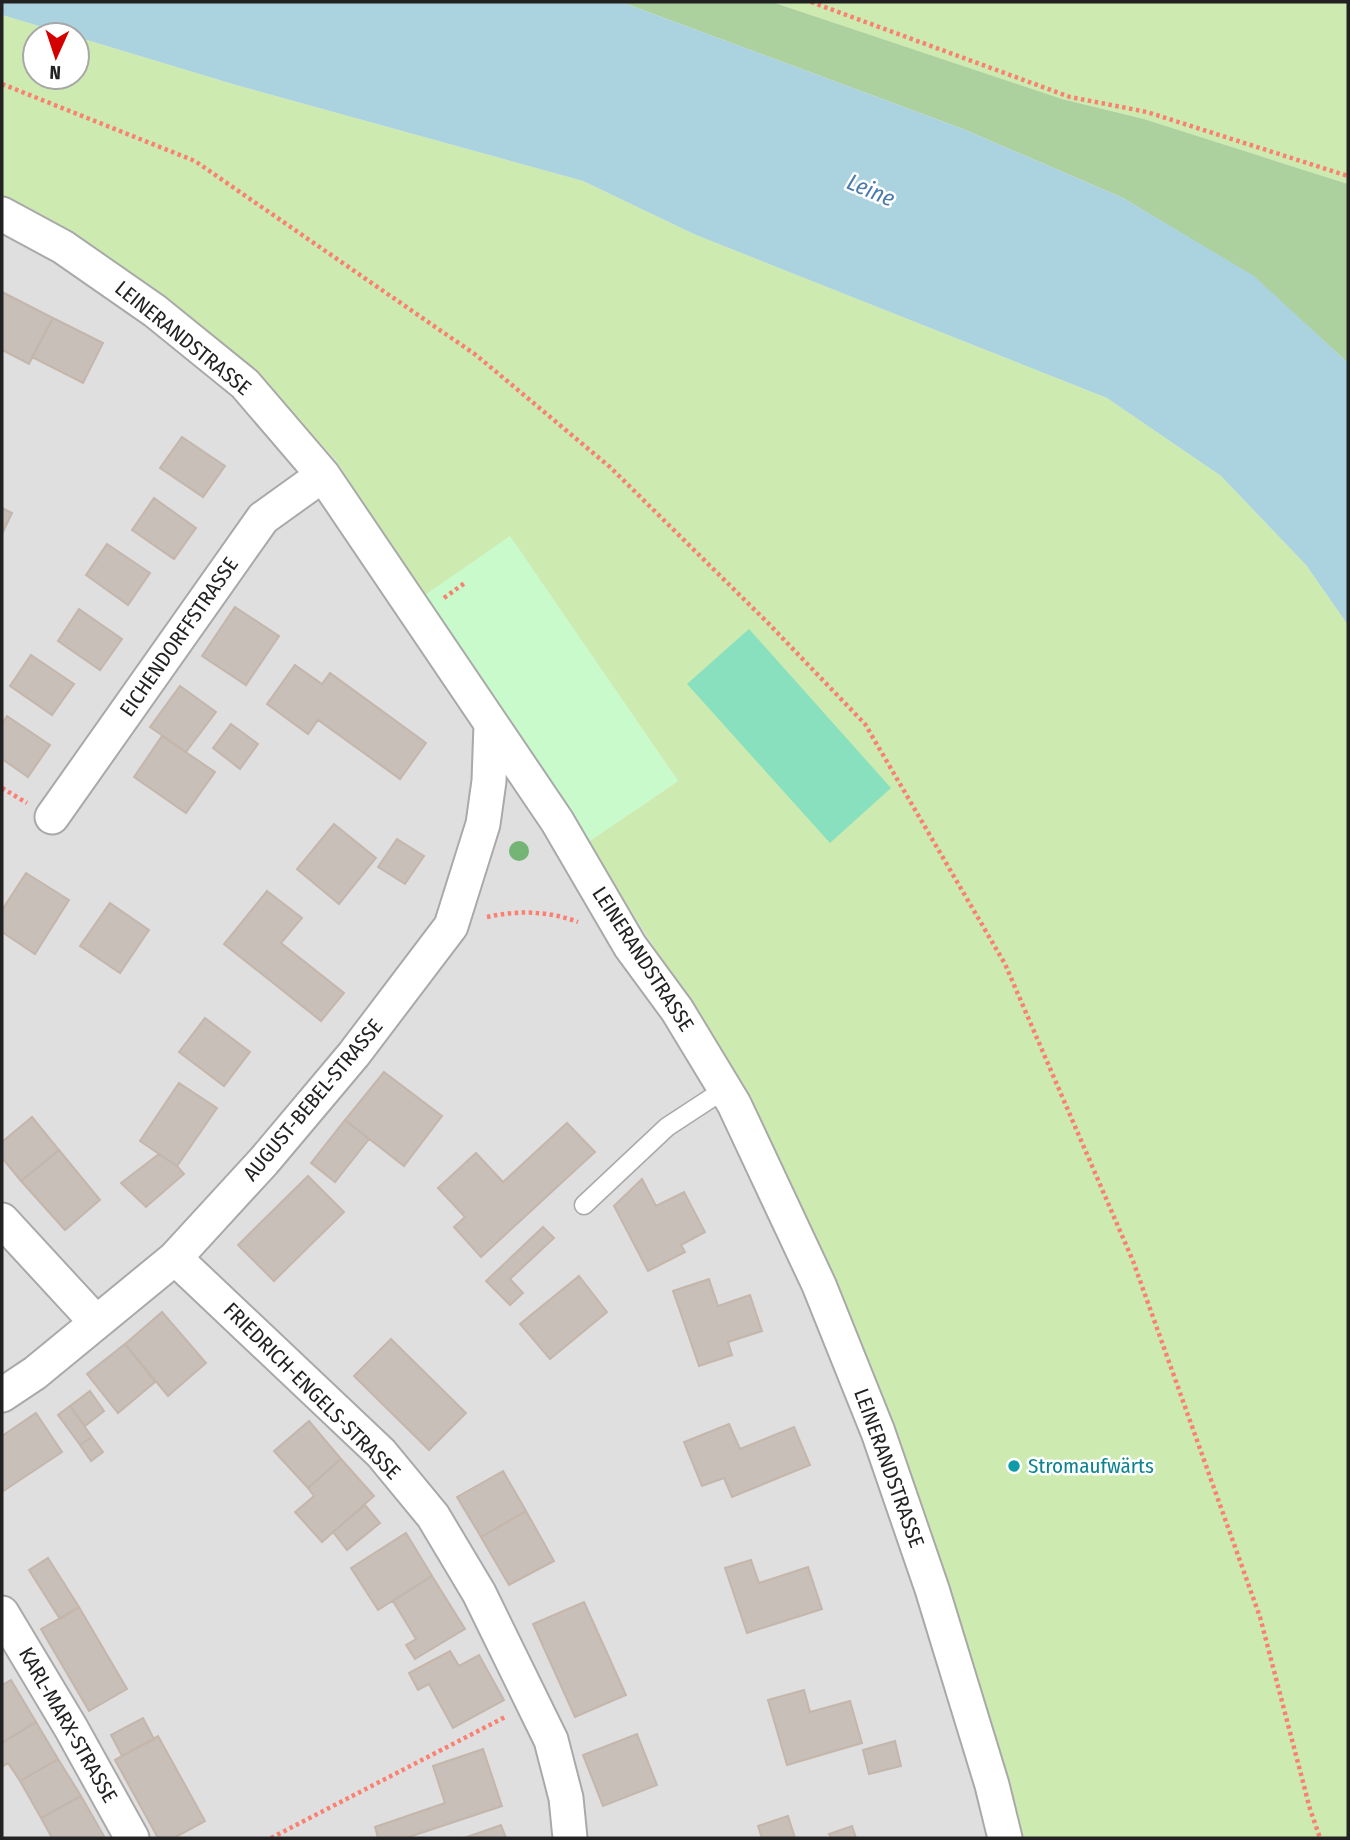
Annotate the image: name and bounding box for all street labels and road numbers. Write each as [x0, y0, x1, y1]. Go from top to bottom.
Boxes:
street label: LEINERANDSTRASSE [110, 275, 256, 401]
street label: EICHENDORFFSTRASSE [114, 552, 244, 722]
street label: LEINERANDSTRASSE [587, 882, 700, 1036]
street label: AUGUST-BEBEL-STRASSE [238, 1014, 388, 1186]
street label: FRIEDRICH-ENGELS-STRASSE [218, 1297, 406, 1485]
street label: LEINERANDSTRASSE [848, 1385, 930, 1551]
street label: KARL-MARX-STRASSE [13, 1643, 123, 1807]

